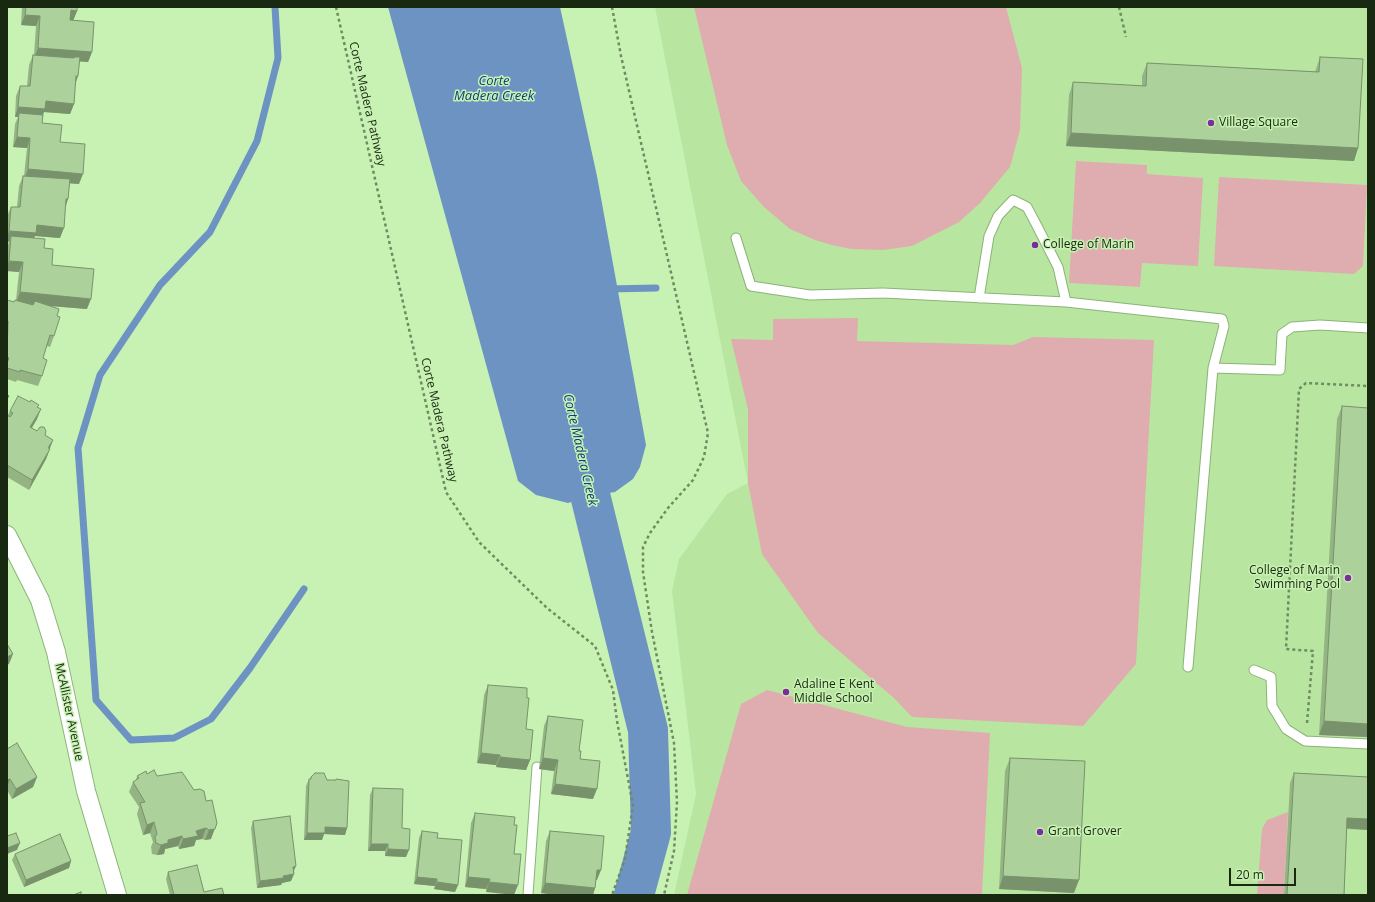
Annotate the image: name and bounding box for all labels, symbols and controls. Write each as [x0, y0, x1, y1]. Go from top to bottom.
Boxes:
street label: Corte Madera Pathway [346, 40, 388, 168]
water label: Corte Madera Creek [454, 73, 534, 104]
place label: Village Square [1219, 116, 1298, 130]
marker: Village Square [1206, 118, 1216, 128]
place label: College of Marin [1043, 238, 1134, 252]
marker: College of Marin [1030, 240, 1040, 250]
street label: Corte Madera Pathway [418, 356, 460, 484]
water label: Corte Madera Creek [560, 393, 600, 507]
place label: College of Marin Swimming Pool [1249, 564, 1340, 592]
marker: College of Marin Swimming Pool [1343, 573, 1353, 583]
street label: McAllister Avenue [52, 662, 86, 762]
place label: Adaline E Kent Middle School [794, 678, 874, 706]
marker: Adaline E Kent Middle School [781, 687, 791, 697]
place label: Grant Grover [1048, 825, 1122, 839]
marker: Grant Grover [1035, 827, 1045, 837]
scale bar [1231, 860, 1298, 886]
text: 20 m [1236, 866, 1264, 883]

